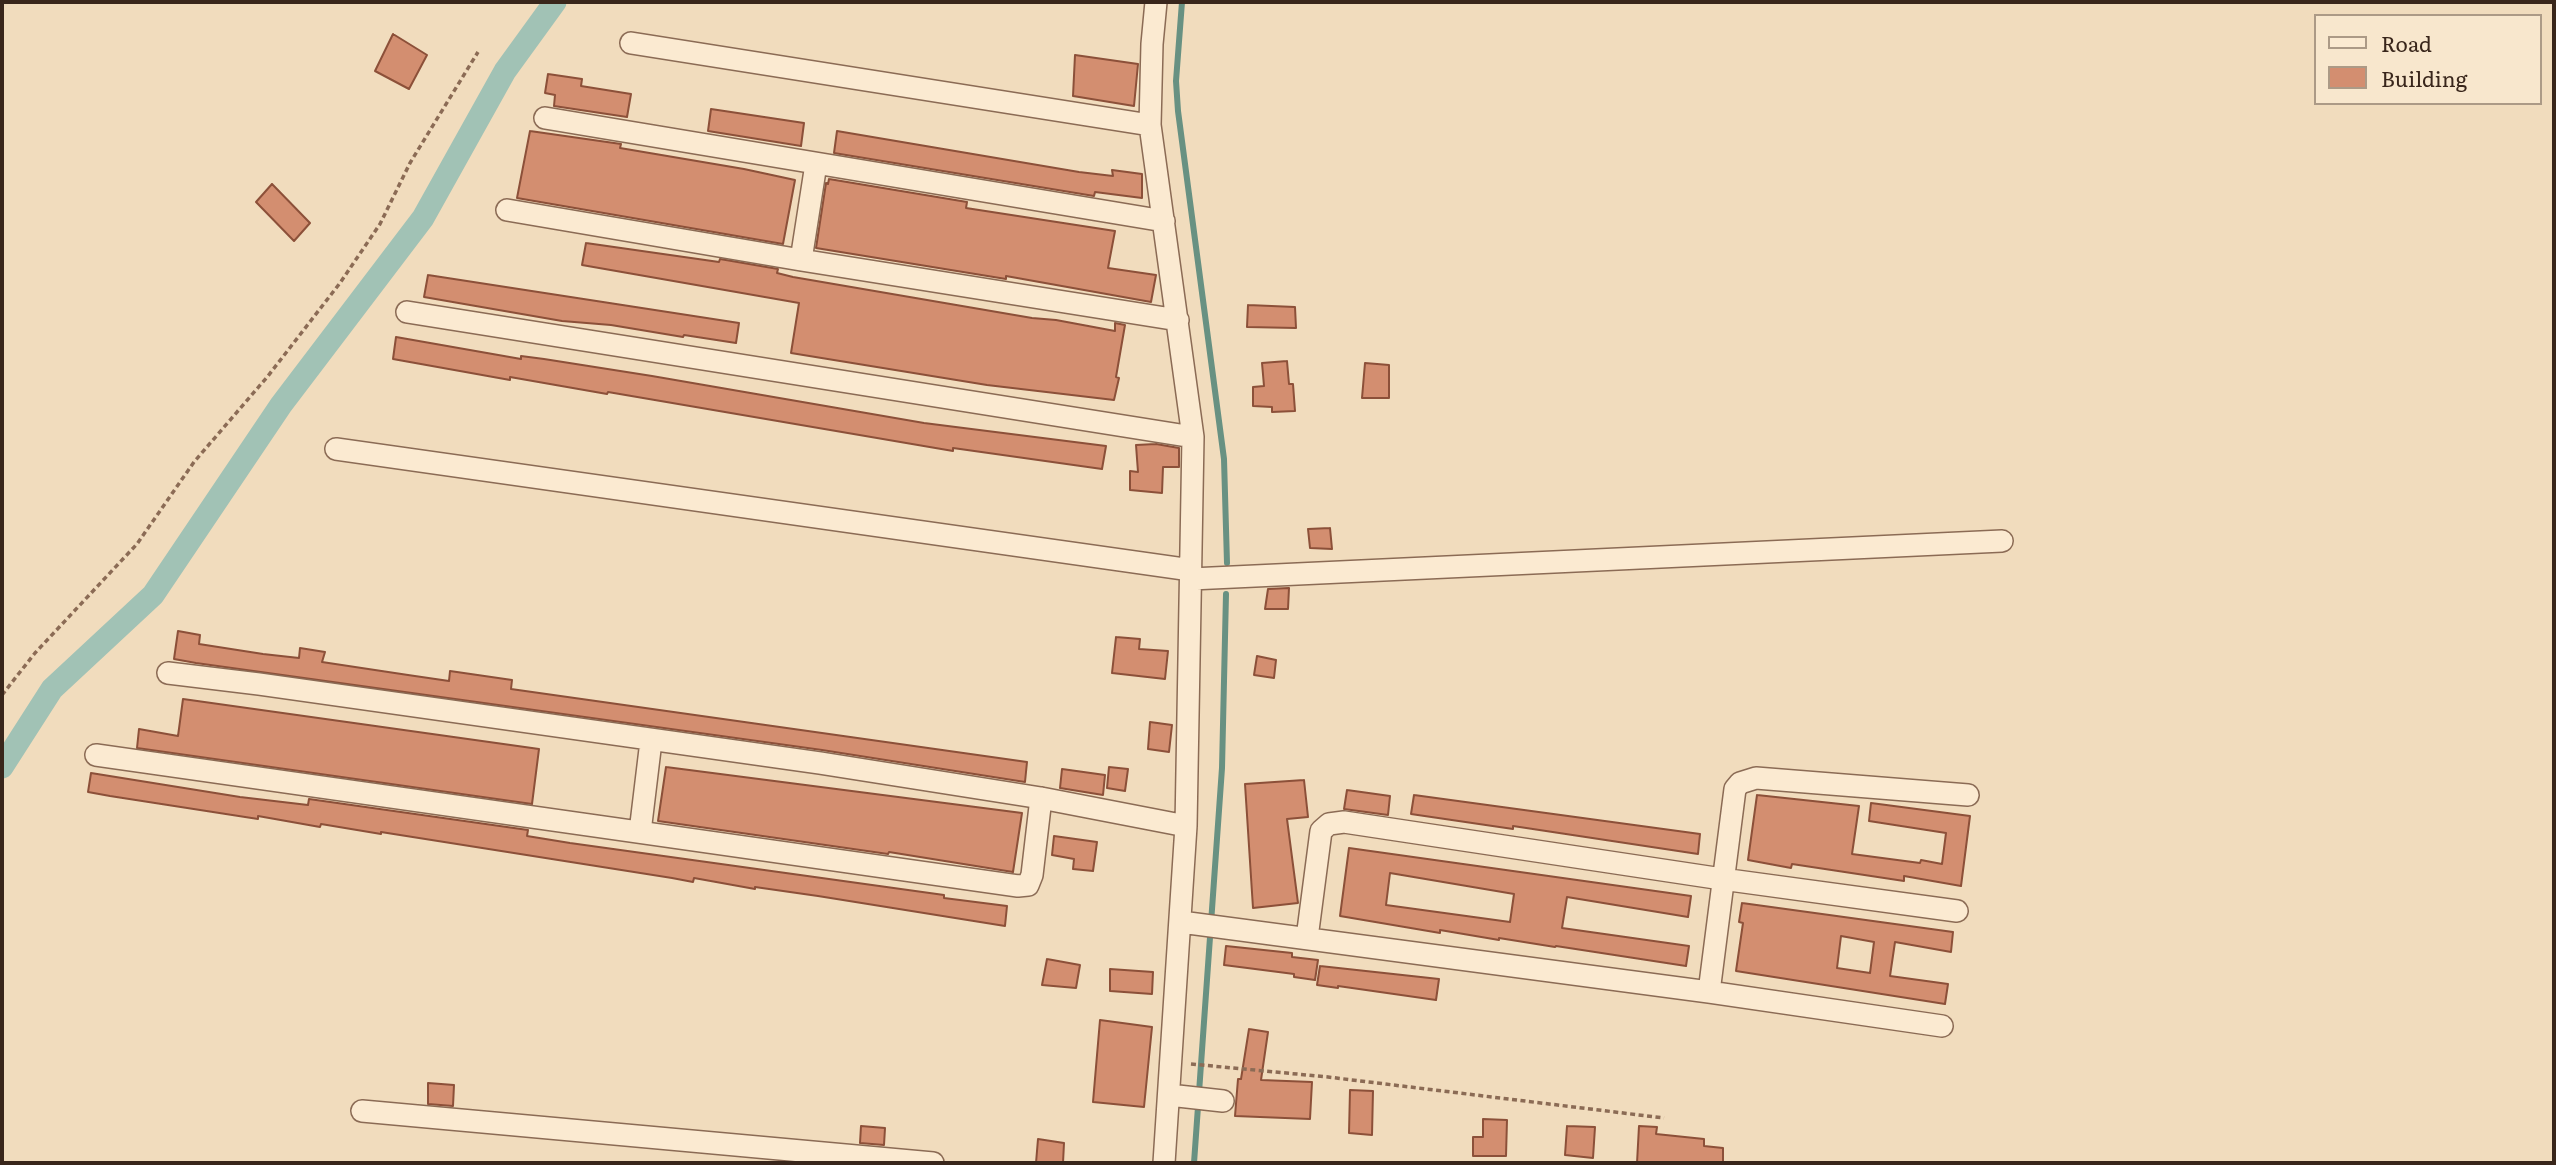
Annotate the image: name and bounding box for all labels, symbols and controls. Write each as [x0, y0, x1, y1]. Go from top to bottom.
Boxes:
legend [2314, 14, 2542, 105]
text: Road [2381, 27, 2432, 58]
text: Building [2381, 62, 2467, 93]

